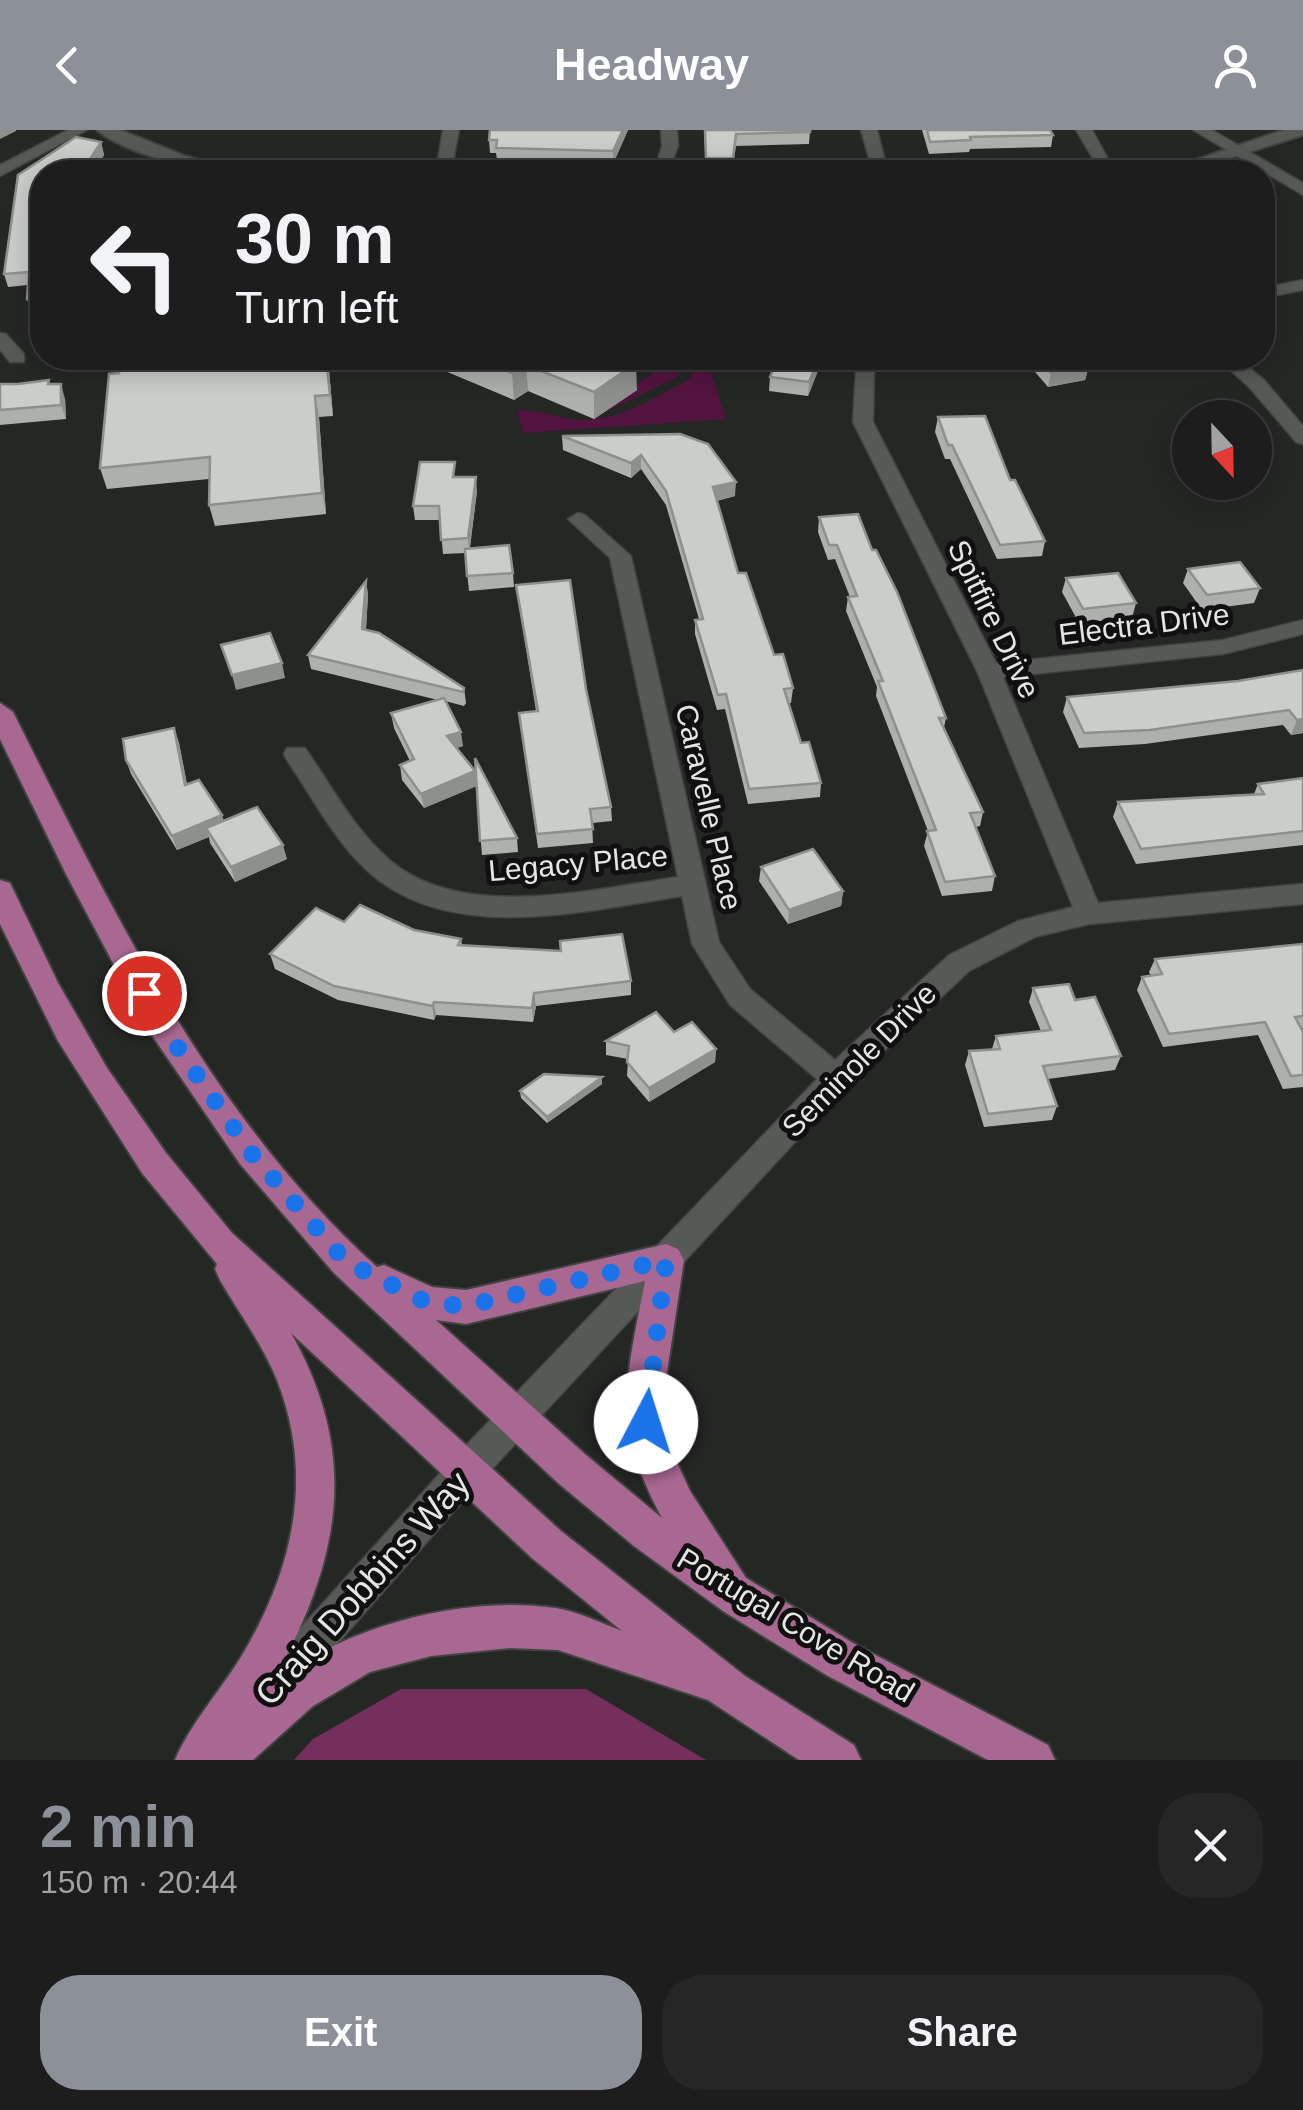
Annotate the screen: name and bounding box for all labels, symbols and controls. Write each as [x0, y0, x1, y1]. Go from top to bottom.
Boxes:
icon: back [40, 38, 95, 93]
icon: person [1208, 38, 1263, 93]
text: Headway [554, 39, 749, 90]
icon: left [70, 200, 200, 330]
text: 30 m [235, 200, 395, 278]
text: Turn left [235, 282, 398, 333]
north arrow [1172, 400, 1272, 500]
map controls [1172, 400, 1272, 500]
street label: Spitfire Drive [942, 535, 1046, 703]
street label: Electra Drive [1057, 597, 1231, 651]
street label: Caravelle Place [669, 701, 749, 913]
street label: Legacy Place [487, 839, 669, 887]
pin [102, 951, 187, 1036]
icon: arrive [117, 966, 172, 1021]
street label: Seminole Drive [775, 976, 943, 1144]
position arrow [594, 1370, 698, 1474]
street label: Craig Dobbins Way [247, 1463, 477, 1713]
street label: Portugal Cove Road [672, 1541, 920, 1709]
text: 2 min [40, 1793, 197, 1860]
button: close [1158, 1793, 1263, 1898]
text: 150 m · 20:44 [40, 1864, 237, 1900]
button: Exit [40, 1975, 642, 2090]
button: Share [662, 1975, 1263, 2090]

